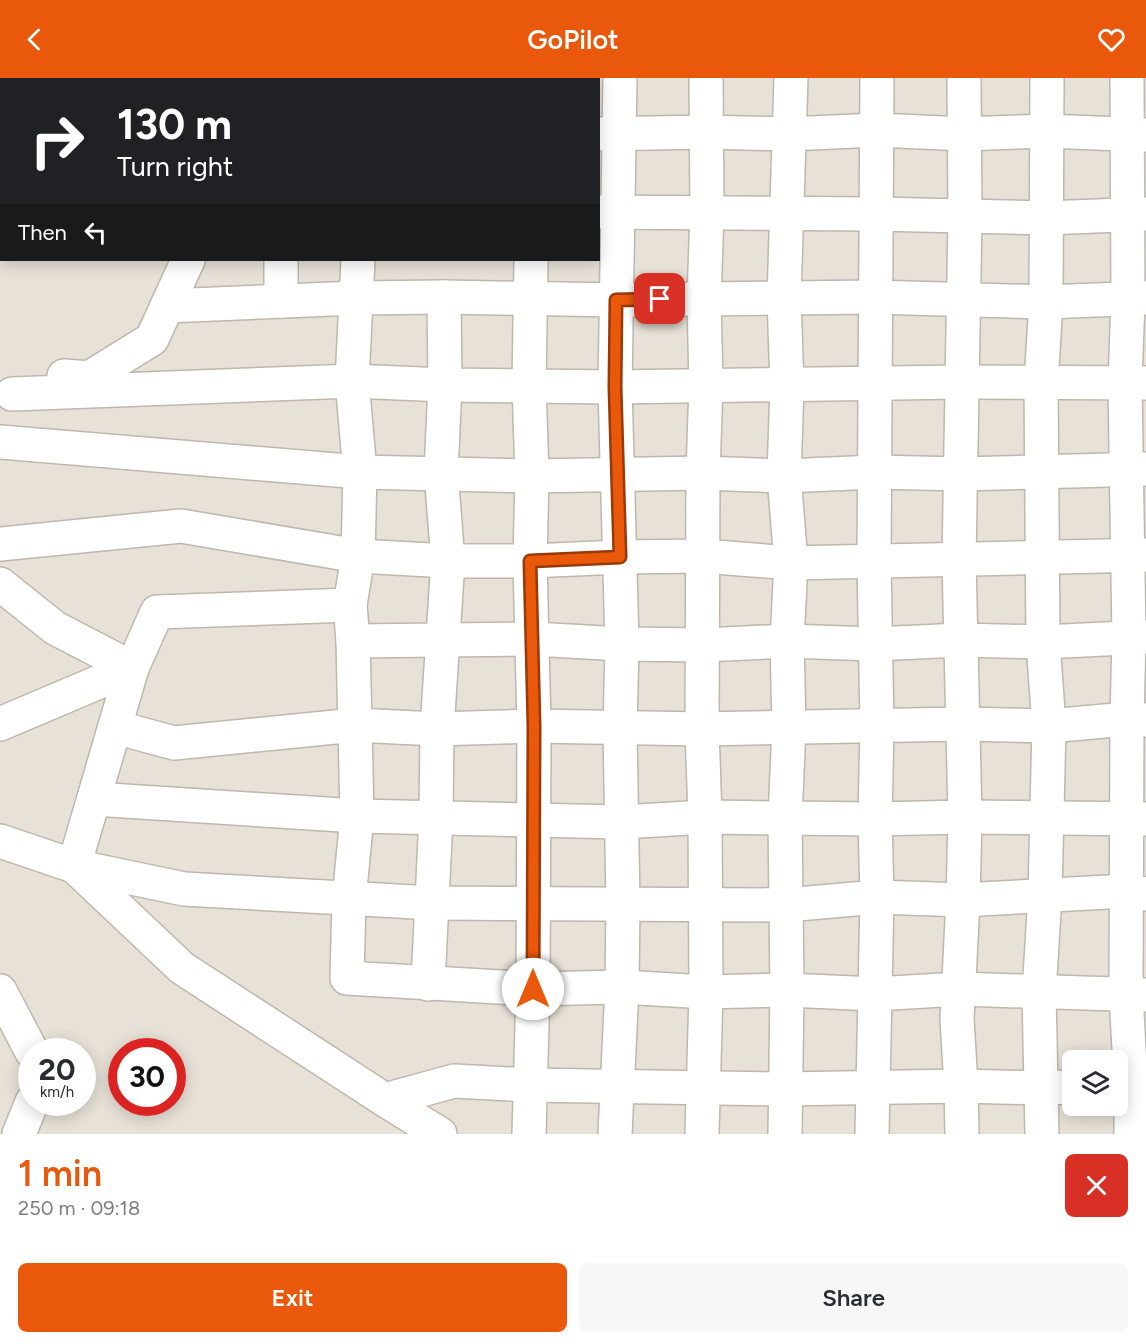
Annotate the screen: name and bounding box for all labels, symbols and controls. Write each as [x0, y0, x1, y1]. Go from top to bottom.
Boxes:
icon: back [18, 23, 51, 56]
text: GoPilot [527, 23, 619, 56]
icon: heart [1095, 23, 1128, 56]
text: 130 m [117, 99, 232, 150]
icon: right [18, 102, 96, 180]
text: Turn right [117, 150, 233, 183]
icon: left [79, 216, 112, 249]
text: Then [18, 219, 67, 246]
pin [634, 273, 685, 324]
icon: arrive [643, 282, 676, 315]
position arrow [501, 957, 565, 1021]
speed limit sign: 30 [108, 1038, 186, 1116]
map controls [1062, 1050, 1128, 1116]
button: layers [1062, 1050, 1128, 1116]
text: 20 [39, 1051, 75, 1088]
text: km/h [40, 1083, 74, 1101]
text: 1 min [18, 1152, 102, 1195]
button: close [1065, 1154, 1128, 1217]
text: 250 m · 09:18 [18, 1196, 140, 1220]
button: Exit [18, 1263, 567, 1332]
button: Share [579, 1263, 1128, 1332]

